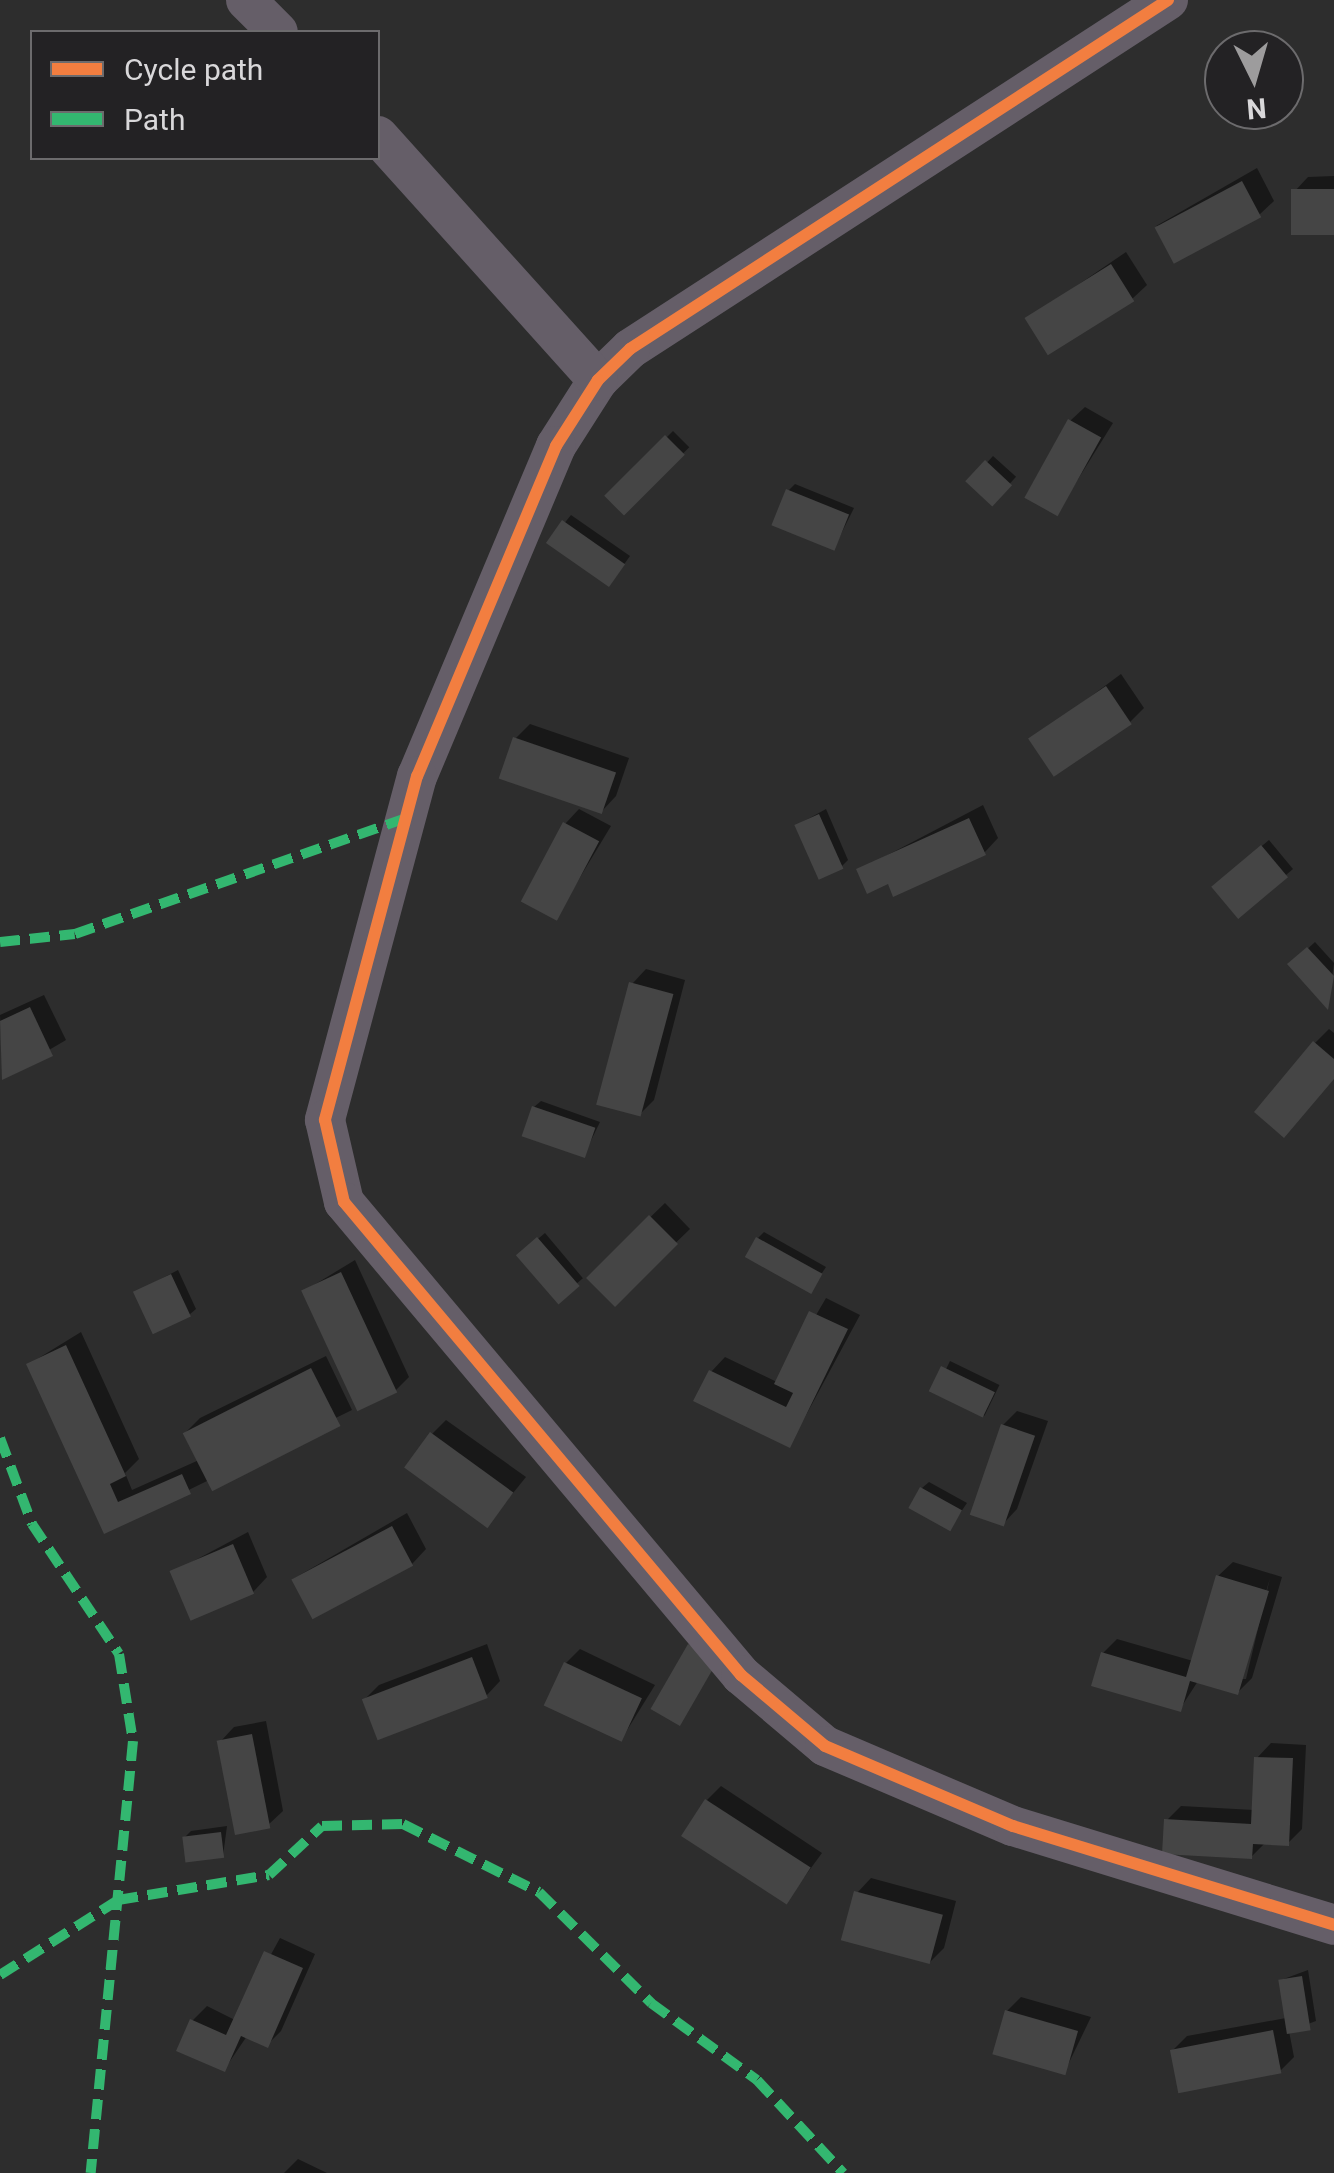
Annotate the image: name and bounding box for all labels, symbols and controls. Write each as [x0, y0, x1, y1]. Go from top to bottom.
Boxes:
legend [30, 30, 380, 160]
north arrow [1204, 30, 1304, 130]
text: Cycle path [124, 52, 263, 87]
text: N [1245, 91, 1268, 126]
text: Path [124, 102, 185, 137]

